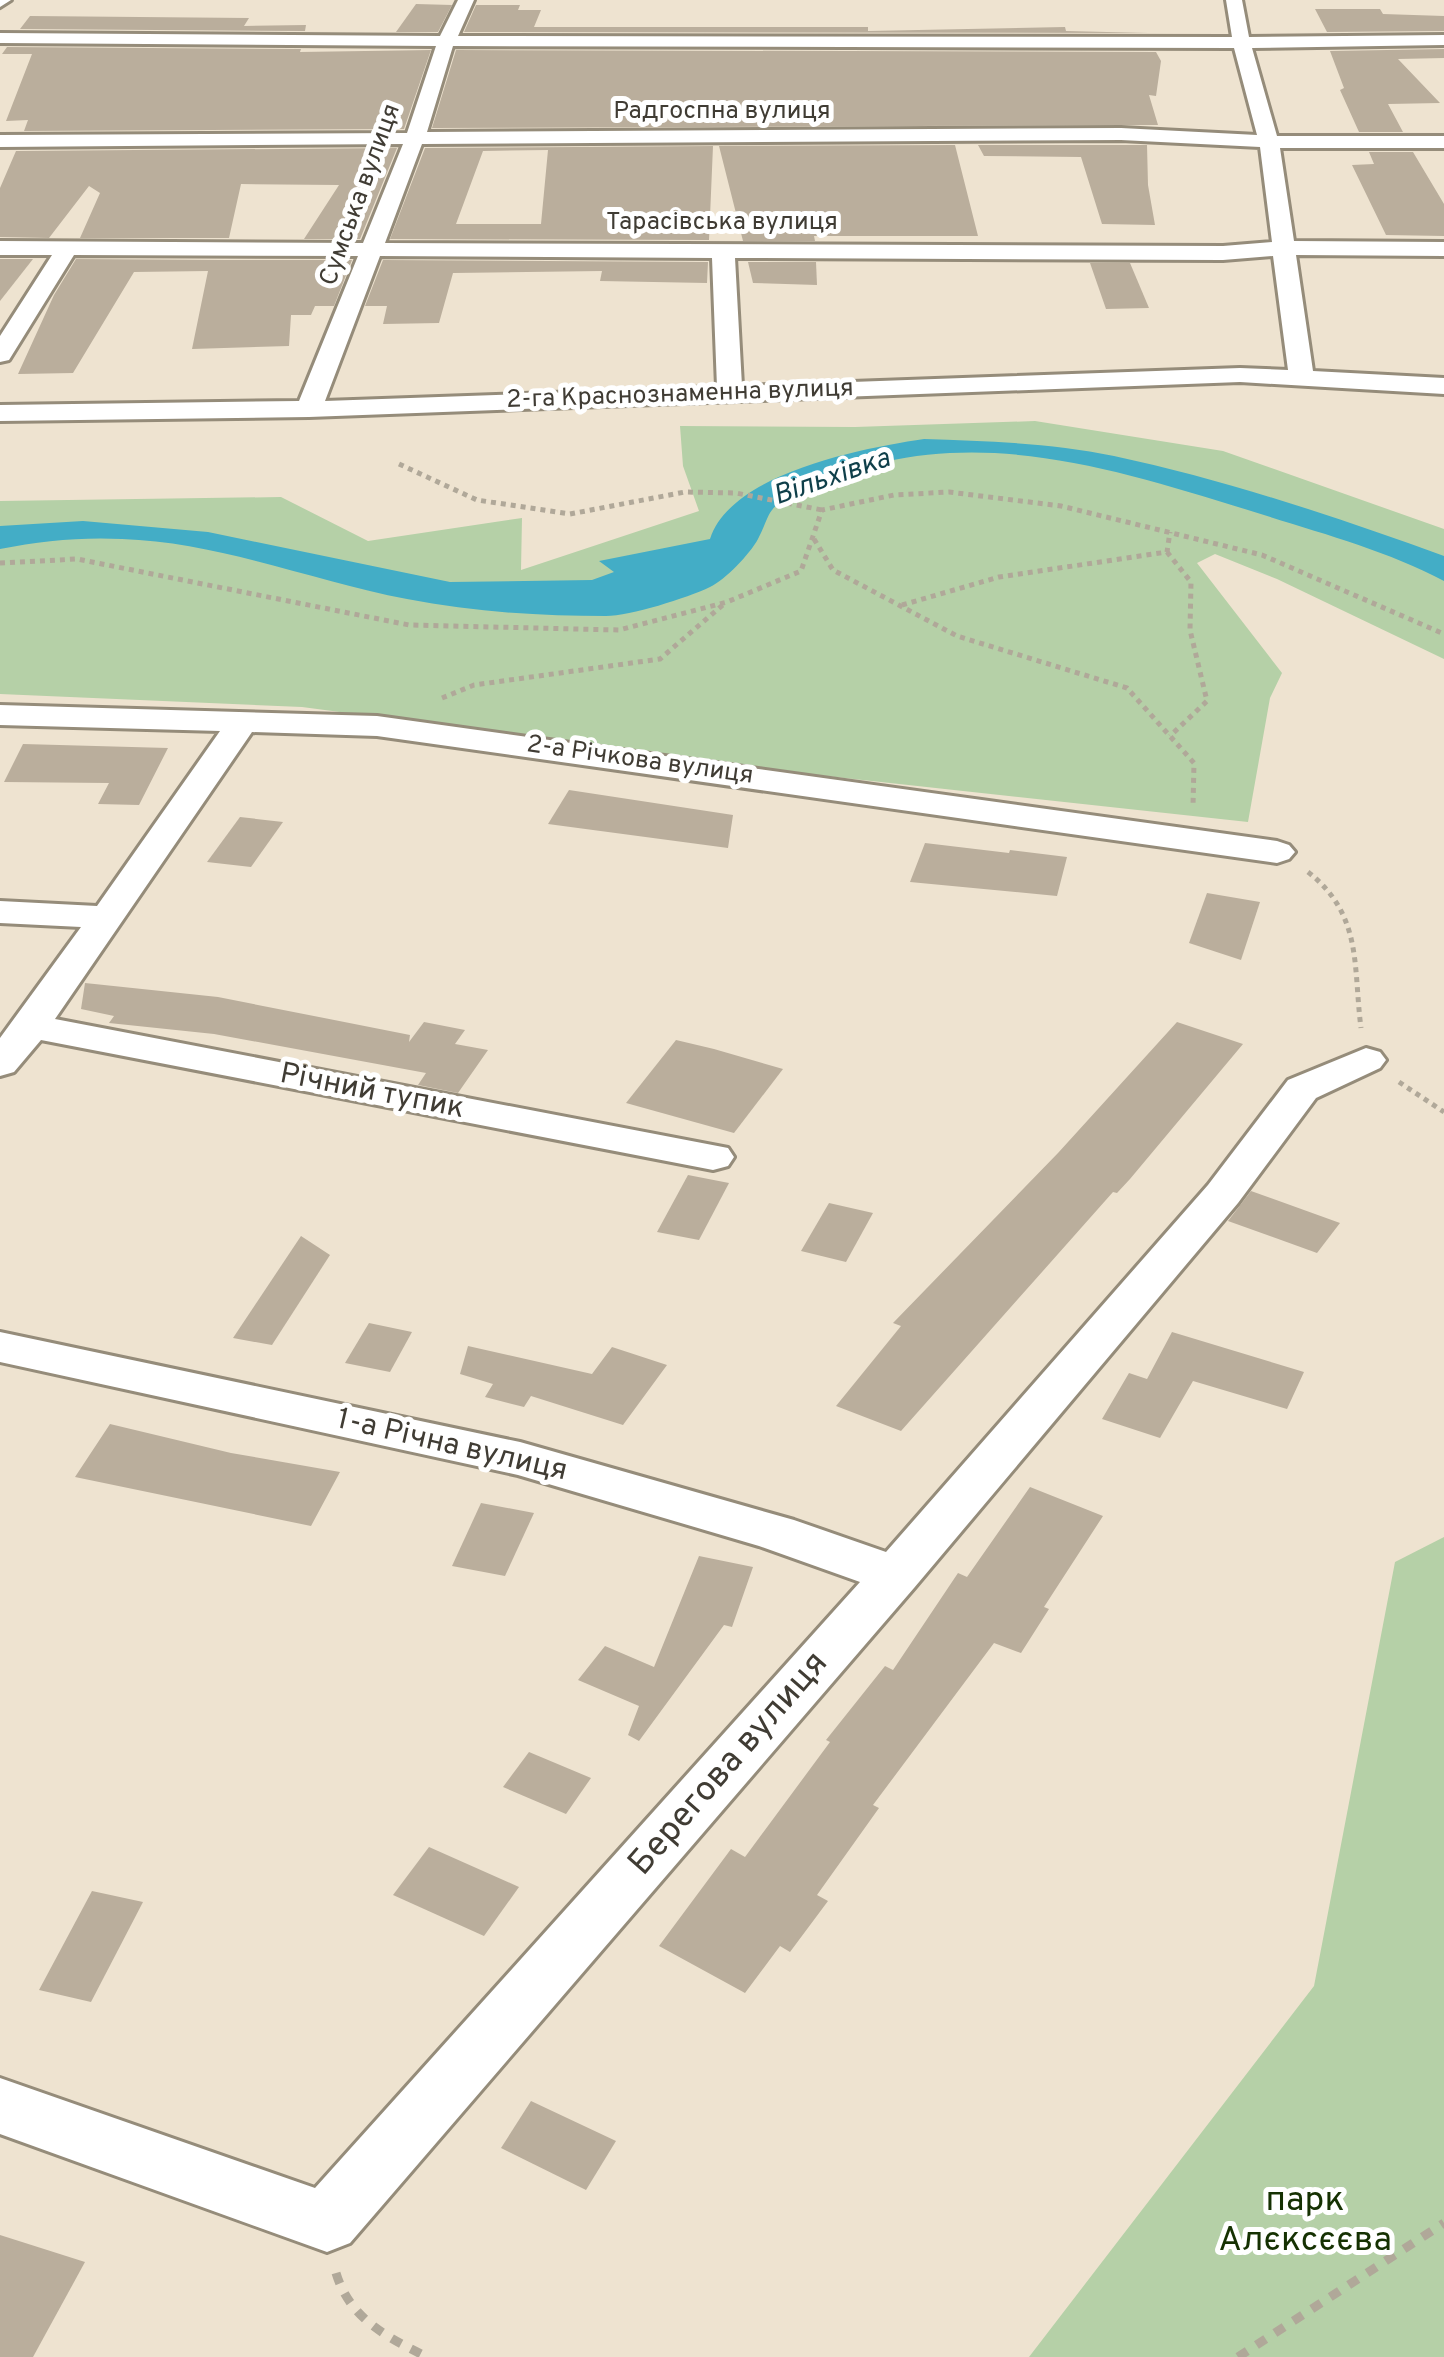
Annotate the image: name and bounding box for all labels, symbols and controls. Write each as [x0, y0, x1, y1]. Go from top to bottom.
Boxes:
street label: Радгоспна вулиця [613, 96, 831, 128]
street label: Сумська вулиця [313, 100, 409, 290]
street label: Тарасівська вулиця [606, 207, 838, 239]
street label: 2-га Краснознаменна вулиця [506, 373, 854, 417]
water label: Вільхівка [769, 441, 896, 515]
street label: 2-а Річкова вулиця [525, 729, 755, 793]
street label: Річний тупик [277, 1056, 467, 1128]
street label: 1-а Річна вулиця [333, 1401, 571, 1491]
street label: Берегова вулиця [620, 1643, 838, 1885]
park label: парк Алєксєєва [1218, 2179, 1392, 2263]

